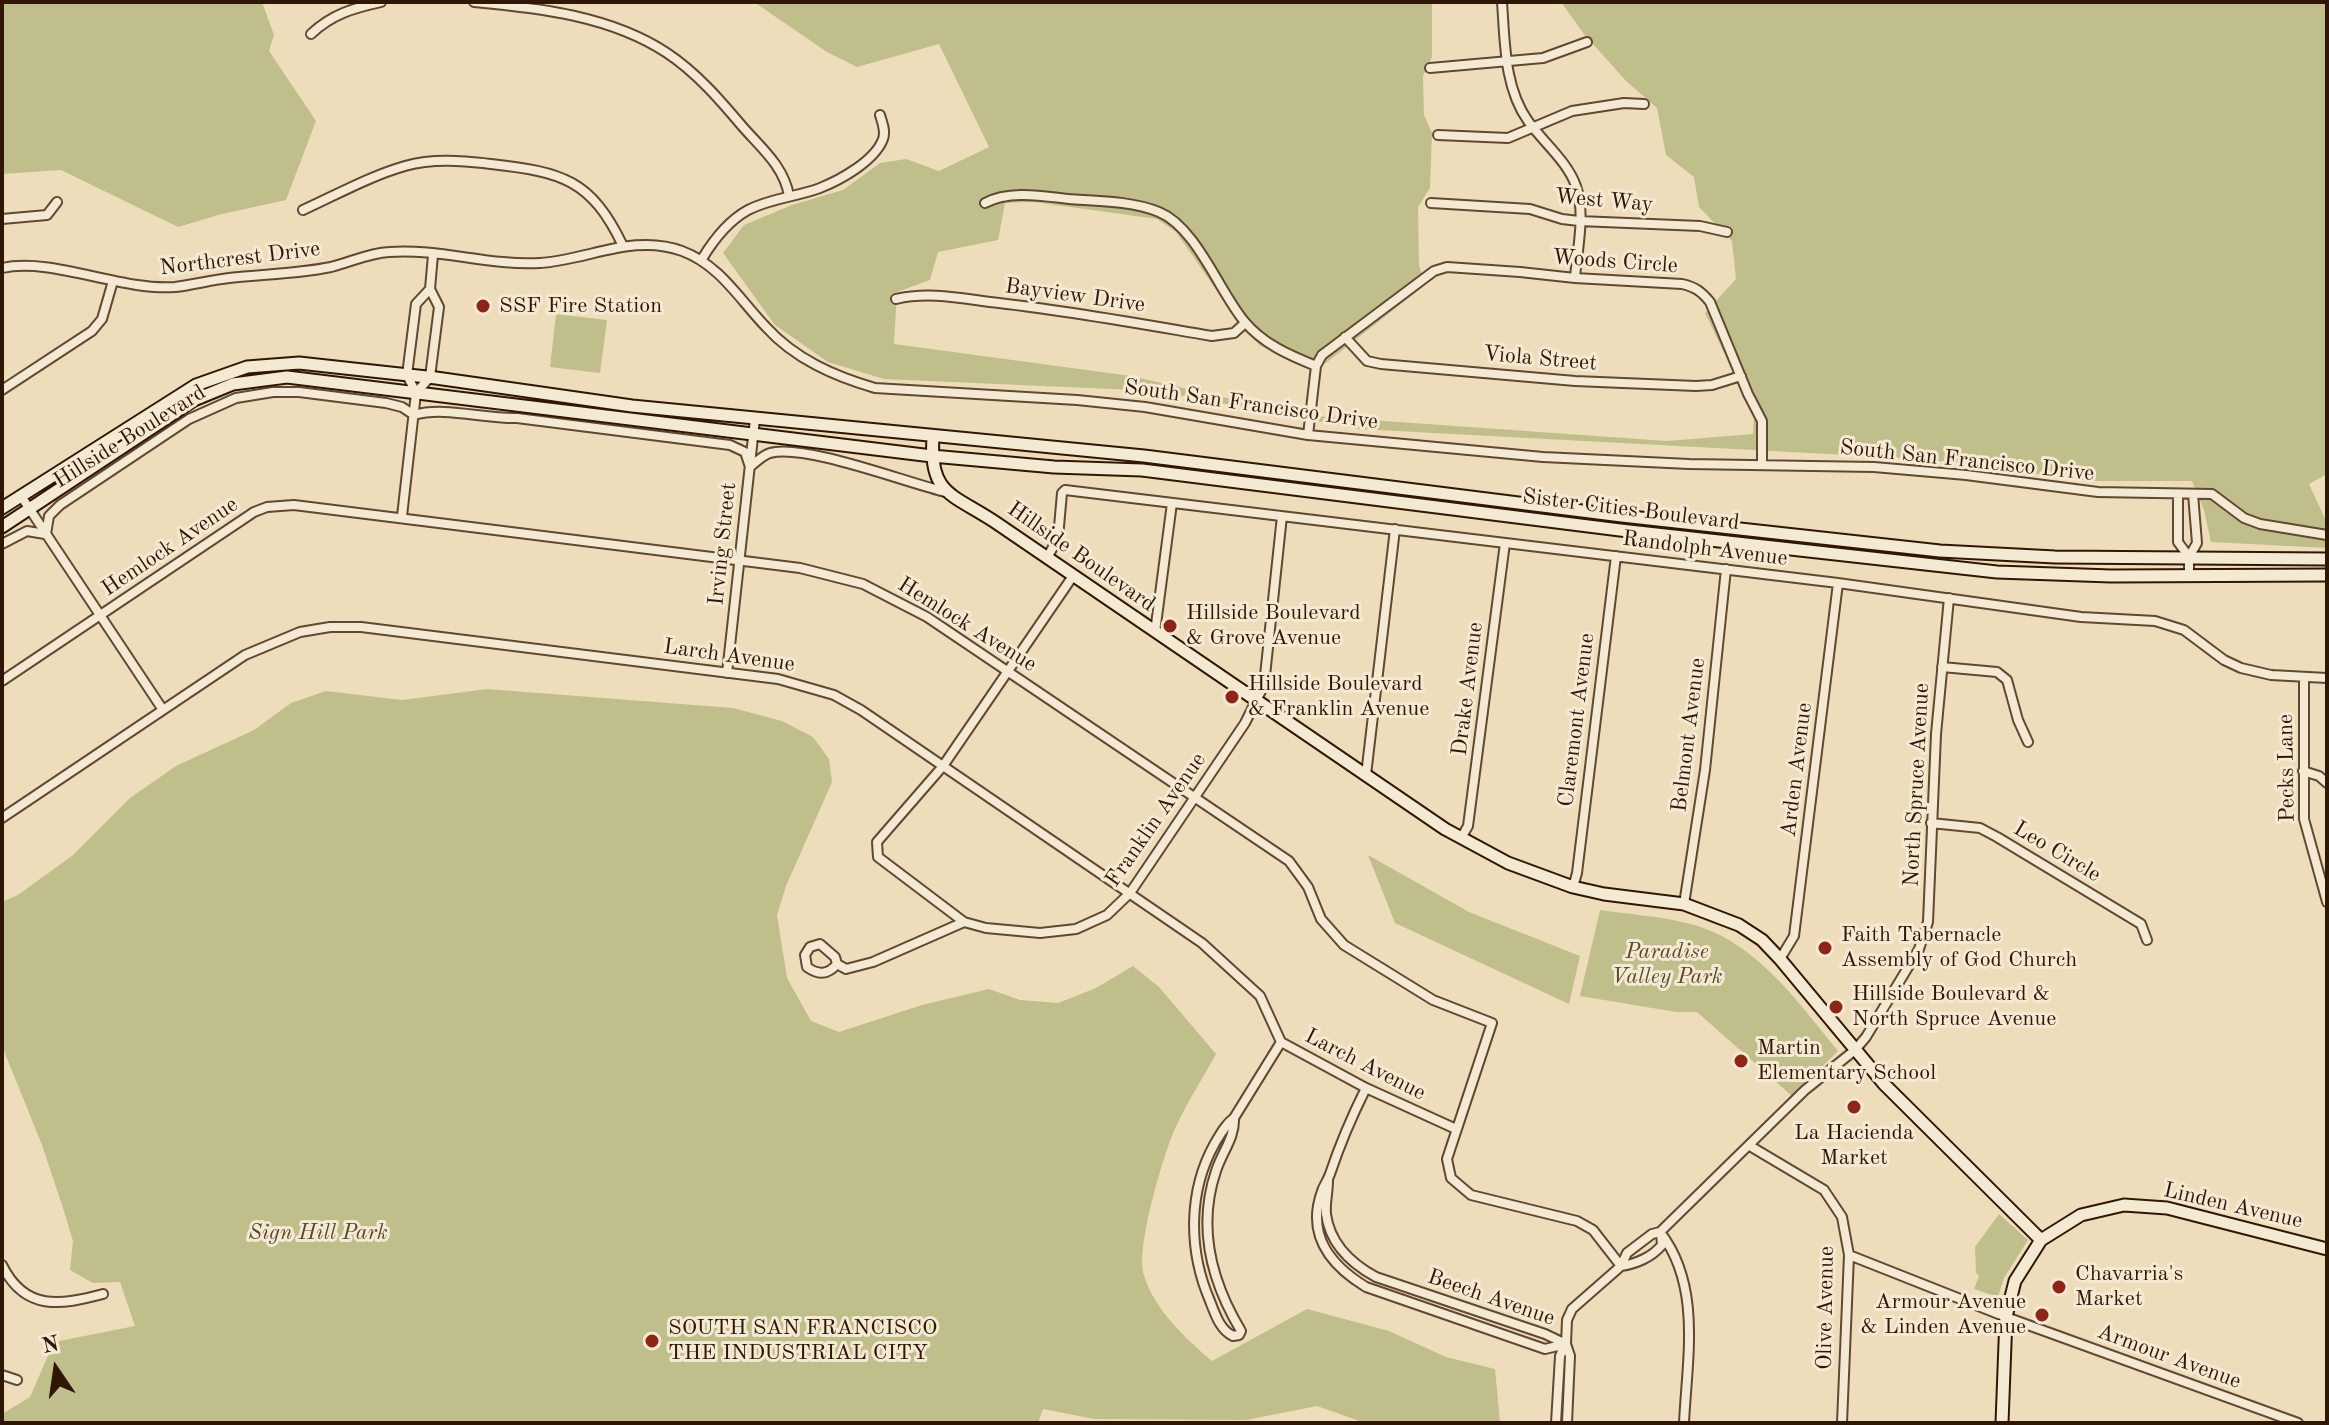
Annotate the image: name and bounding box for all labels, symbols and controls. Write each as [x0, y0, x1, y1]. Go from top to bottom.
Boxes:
street label: West Way [1554, 184, 1654, 218]
street label: Northcrest Drive [158, 236, 322, 282]
street label: Woods Circle [1551, 244, 1679, 280]
street label: Bayview Drive [1003, 273, 1147, 319]
place label: SSF Fire Station [499, 293, 662, 319]
marker: SSF Fire Station [474, 297, 492, 315]
street label: Viola Street [1482, 341, 1598, 377]
street label: South San Francisco Drive [1122, 374, 1380, 436]
street label: Hillside Boulevard [49, 380, 211, 494]
street label: South San Francisco Drive [1838, 434, 2096, 488]
street label: Irving Street [703, 481, 743, 607]
street label: Sister Cities Boulevard [1521, 484, 1741, 536]
street label: Hemlock Avenue [97, 492, 243, 602]
street label: Hillside Boulevard [1002, 496, 1160, 618]
street label: Randolph Avenue [1621, 526, 1789, 572]
street label: Hemlock Avenue [893, 572, 1041, 678]
place label: Hillside Boulevard & Grove Avenue [1186, 600, 1361, 652]
marker: Hillside Boulevard & Grove Avenue [1161, 617, 1179, 635]
street label: Drake Avenue [1447, 621, 1489, 757]
street label: Claremont Avenue [1553, 632, 1601, 808]
street label: Larch Avenue [662, 634, 796, 678]
street label: Belmont Avenue [1666, 656, 1712, 814]
place label: Hillside Boulevard & Franklin Avenue [1248, 671, 1429, 722]
street label: North Spruce Avenue [1898, 682, 1936, 888]
marker: Hillside Boulevard & Franklin Avenue [1223, 688, 1241, 706]
street label: Arden Avenue [1776, 701, 1818, 839]
street label: Pecks Lane [2273, 714, 2301, 822]
street label: Franklin Avenue [1100, 748, 1212, 892]
street label: Leo Circle [2009, 816, 2105, 888]
place label: Faith Tabernacle Assembly of God Church [1841, 922, 2077, 974]
park label: Paradise Valley Park [1611, 939, 1723, 990]
marker: Faith Tabernacle Assembly of God Church [1816, 939, 1834, 957]
place label: Hillside Boulevard & North Spruce Avenue [1852, 981, 2056, 1032]
marker: Hillside Boulevard & North Spruce Avenue [1827, 998, 1845, 1016]
street label: Larch Avenue [1300, 1023, 1430, 1107]
place label: Martin Elementary School [1757, 1035, 1936, 1086]
marker: Martin Elementary School [1732, 1052, 1750, 1070]
marker: La Hacienda Market [1845, 1098, 1863, 1116]
place label: La Hacienda Market [1794, 1120, 1914, 1172]
street label: Linden Avenue [2161, 1177, 2305, 1235]
park label: Sign Hill Park [248, 1220, 388, 1246]
street label: Olive Avenue [1812, 1246, 1840, 1370]
place label: Chavarria's Market [2075, 1261, 2183, 1312]
street label: Beech Avenue [1424, 1264, 1558, 1332]
marker: Chavarria's Market [2050, 1278, 2068, 1296]
place label: Armour Avenue & Linden Avenue [1860, 1289, 2026, 1340]
marker: Armour Avenue & Linden Avenue [2033, 1306, 2051, 1324]
place label: SOUTH SAN FRANCISCO THE INDUSTRIAL CITY [668, 1315, 937, 1366]
street label: Armour Avenue [2094, 1319, 2244, 1395]
north arrow [16, 1329, 96, 1409]
marker: SOUTH SAN FRANCISCO THE INDUSTRIAL CITY [643, 1332, 661, 1350]
text: N [40, 1333, 61, 1358]

